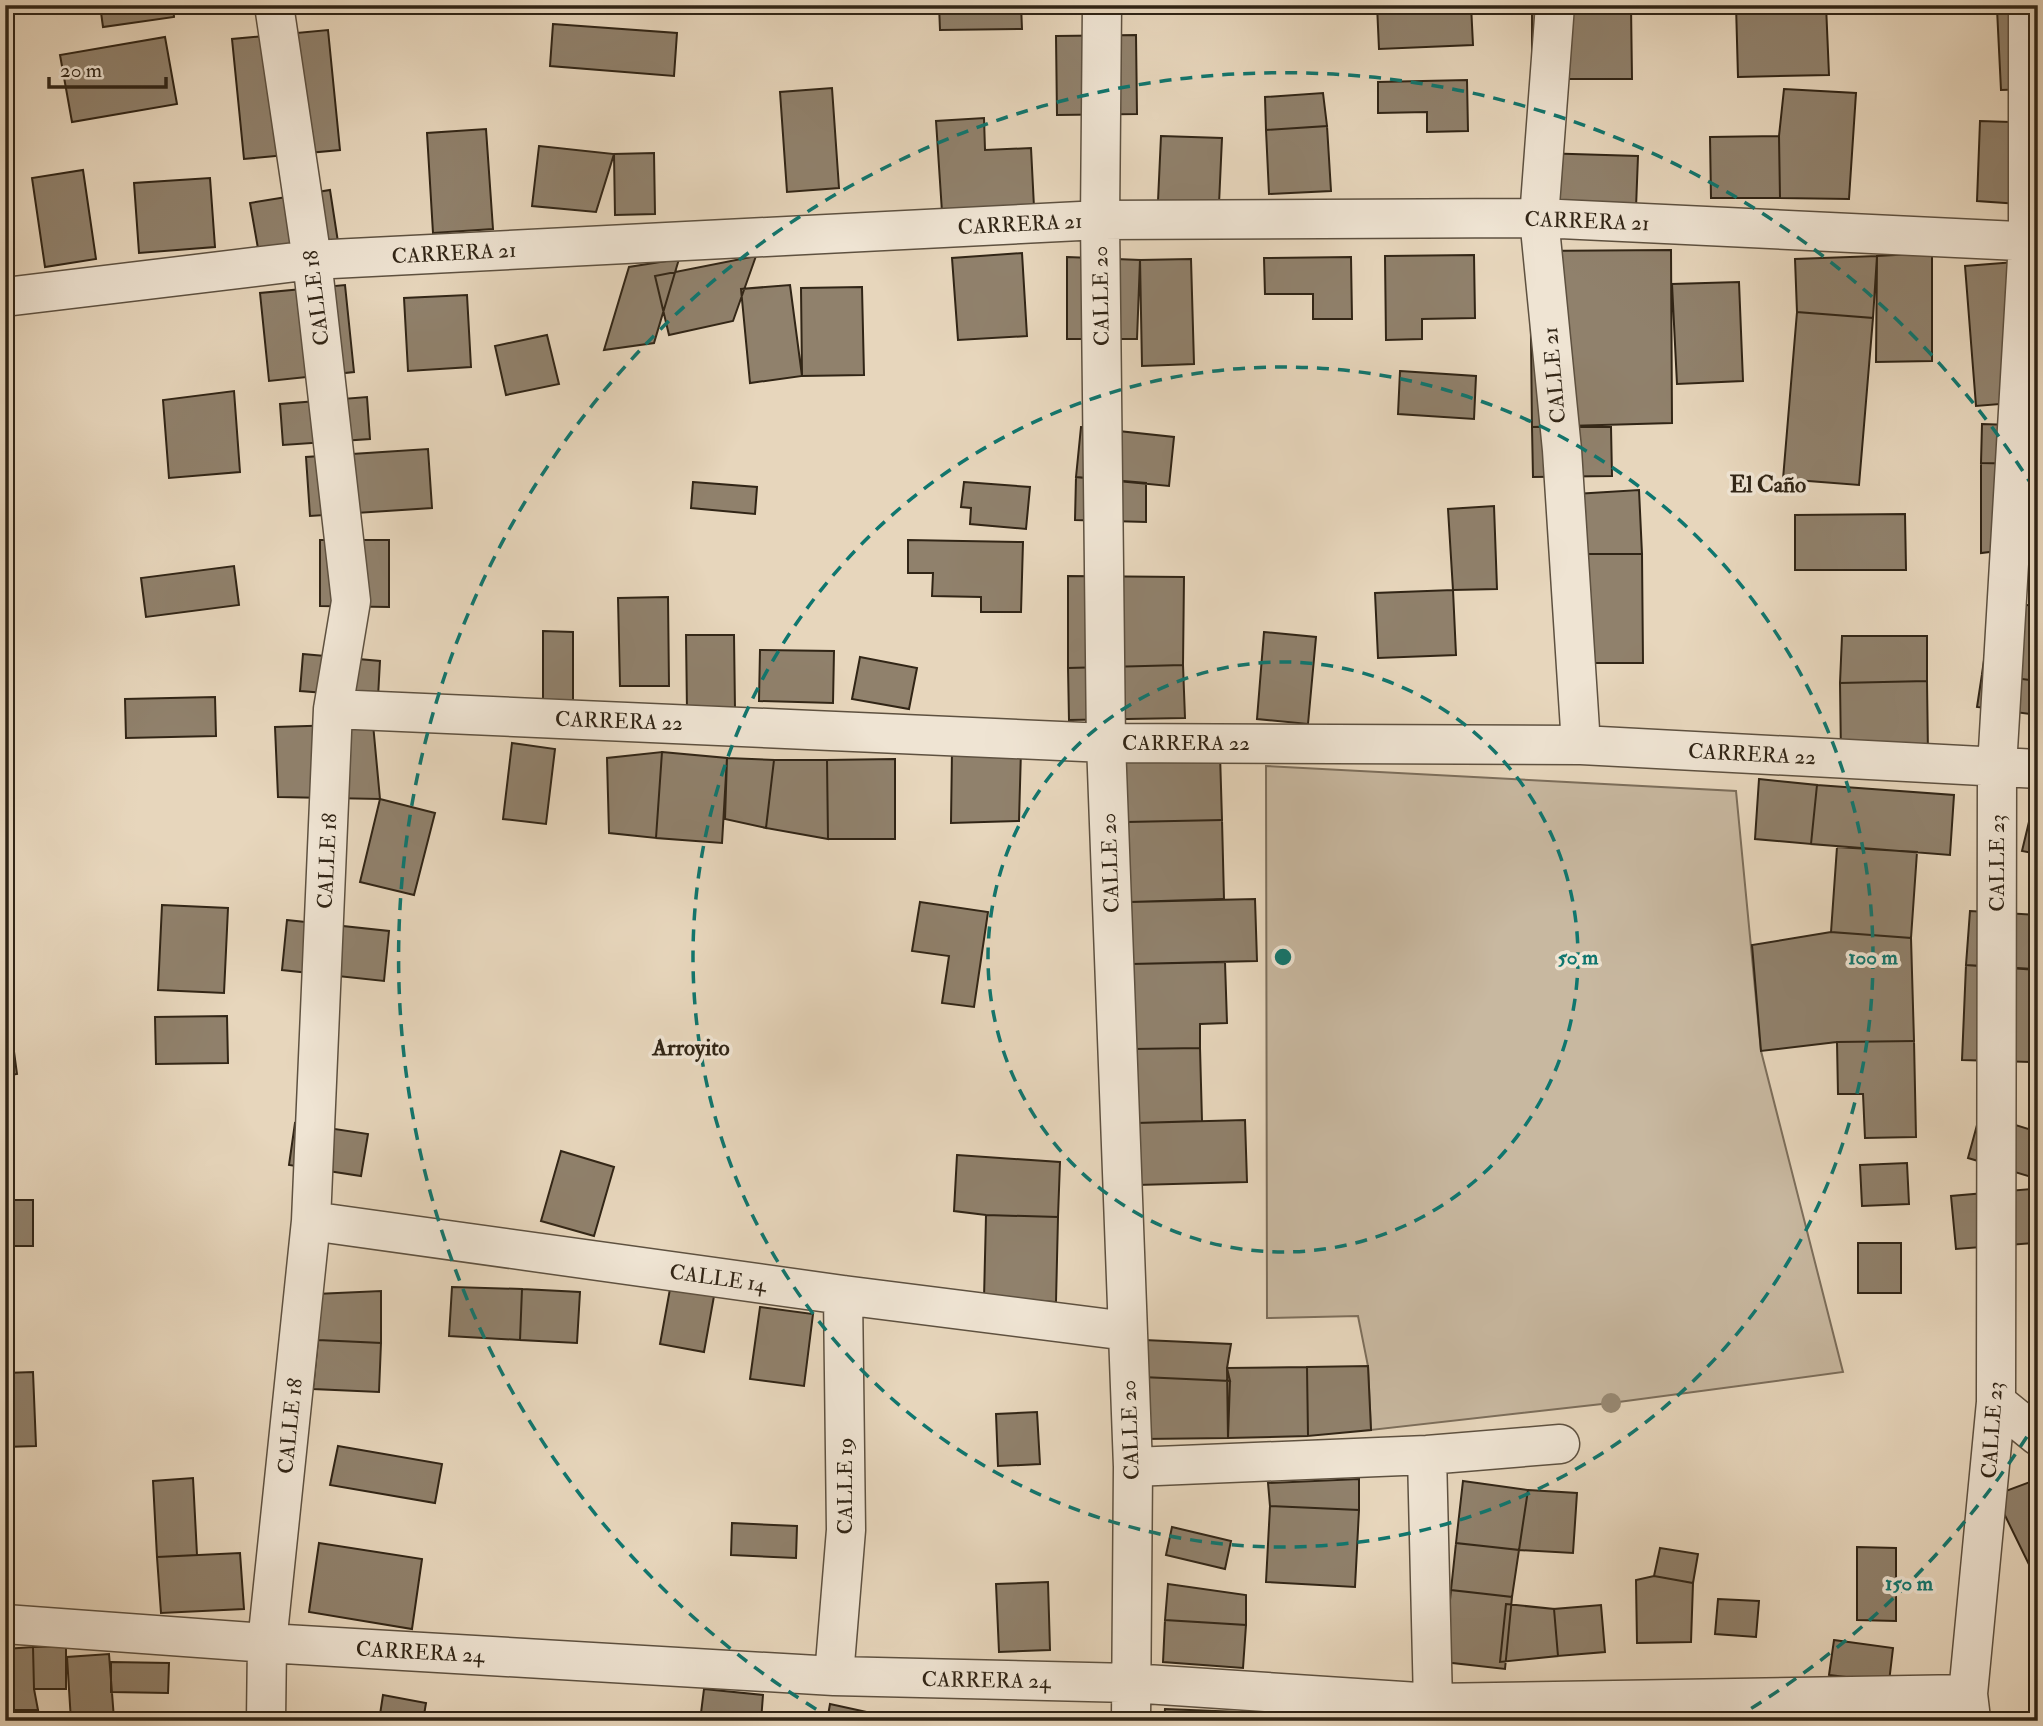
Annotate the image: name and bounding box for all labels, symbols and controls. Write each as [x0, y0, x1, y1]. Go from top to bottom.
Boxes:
scale bar [49, 46, 166, 90]
text: 20 m [60, 57, 102, 84]
street label: CARRERA 21 [1524, 206, 1650, 237]
street label: CARRERA 21 [957, 208, 1083, 241]
street label: CARRERA 21 [391, 237, 517, 270]
street label: CALLE 20 [1087, 246, 1116, 346]
street label: CALLE 18 [297, 248, 336, 347]
street label: CALLE 21 [1537, 326, 1572, 424]
district label: El Caño [1730, 470, 1806, 499]
street label: CARRERA 22 [555, 706, 683, 737]
street label: CARRERA 22 [1122, 730, 1250, 757]
street label: CARRERA 22 [1687, 738, 1817, 771]
street label: CALLE 18 [312, 812, 344, 910]
street label: CALLE 20 [1095, 812, 1126, 913]
street label: CALLE 23 [1984, 814, 2011, 912]
text: 50 m [1558, 944, 1599, 971]
text: 100 m [1848, 944, 1899, 971]
centre of rings [1271, 945, 1295, 969]
district label: Arroyito [651, 1033, 730, 1063]
street label: CALLE 14 [668, 1258, 770, 1299]
street label: CALLE 18 [272, 1377, 309, 1475]
street label: CALLE 20 [1115, 1379, 1146, 1480]
street label: CALLE 23 [1976, 1381, 2009, 1480]
street label: CALLE 19 [832, 1438, 859, 1534]
text: 150 m [1885, 1570, 1934, 1597]
street label: CARRERA 24 [355, 1636, 487, 1669]
street label: CARRERA 24 [921, 1666, 1052, 1695]

